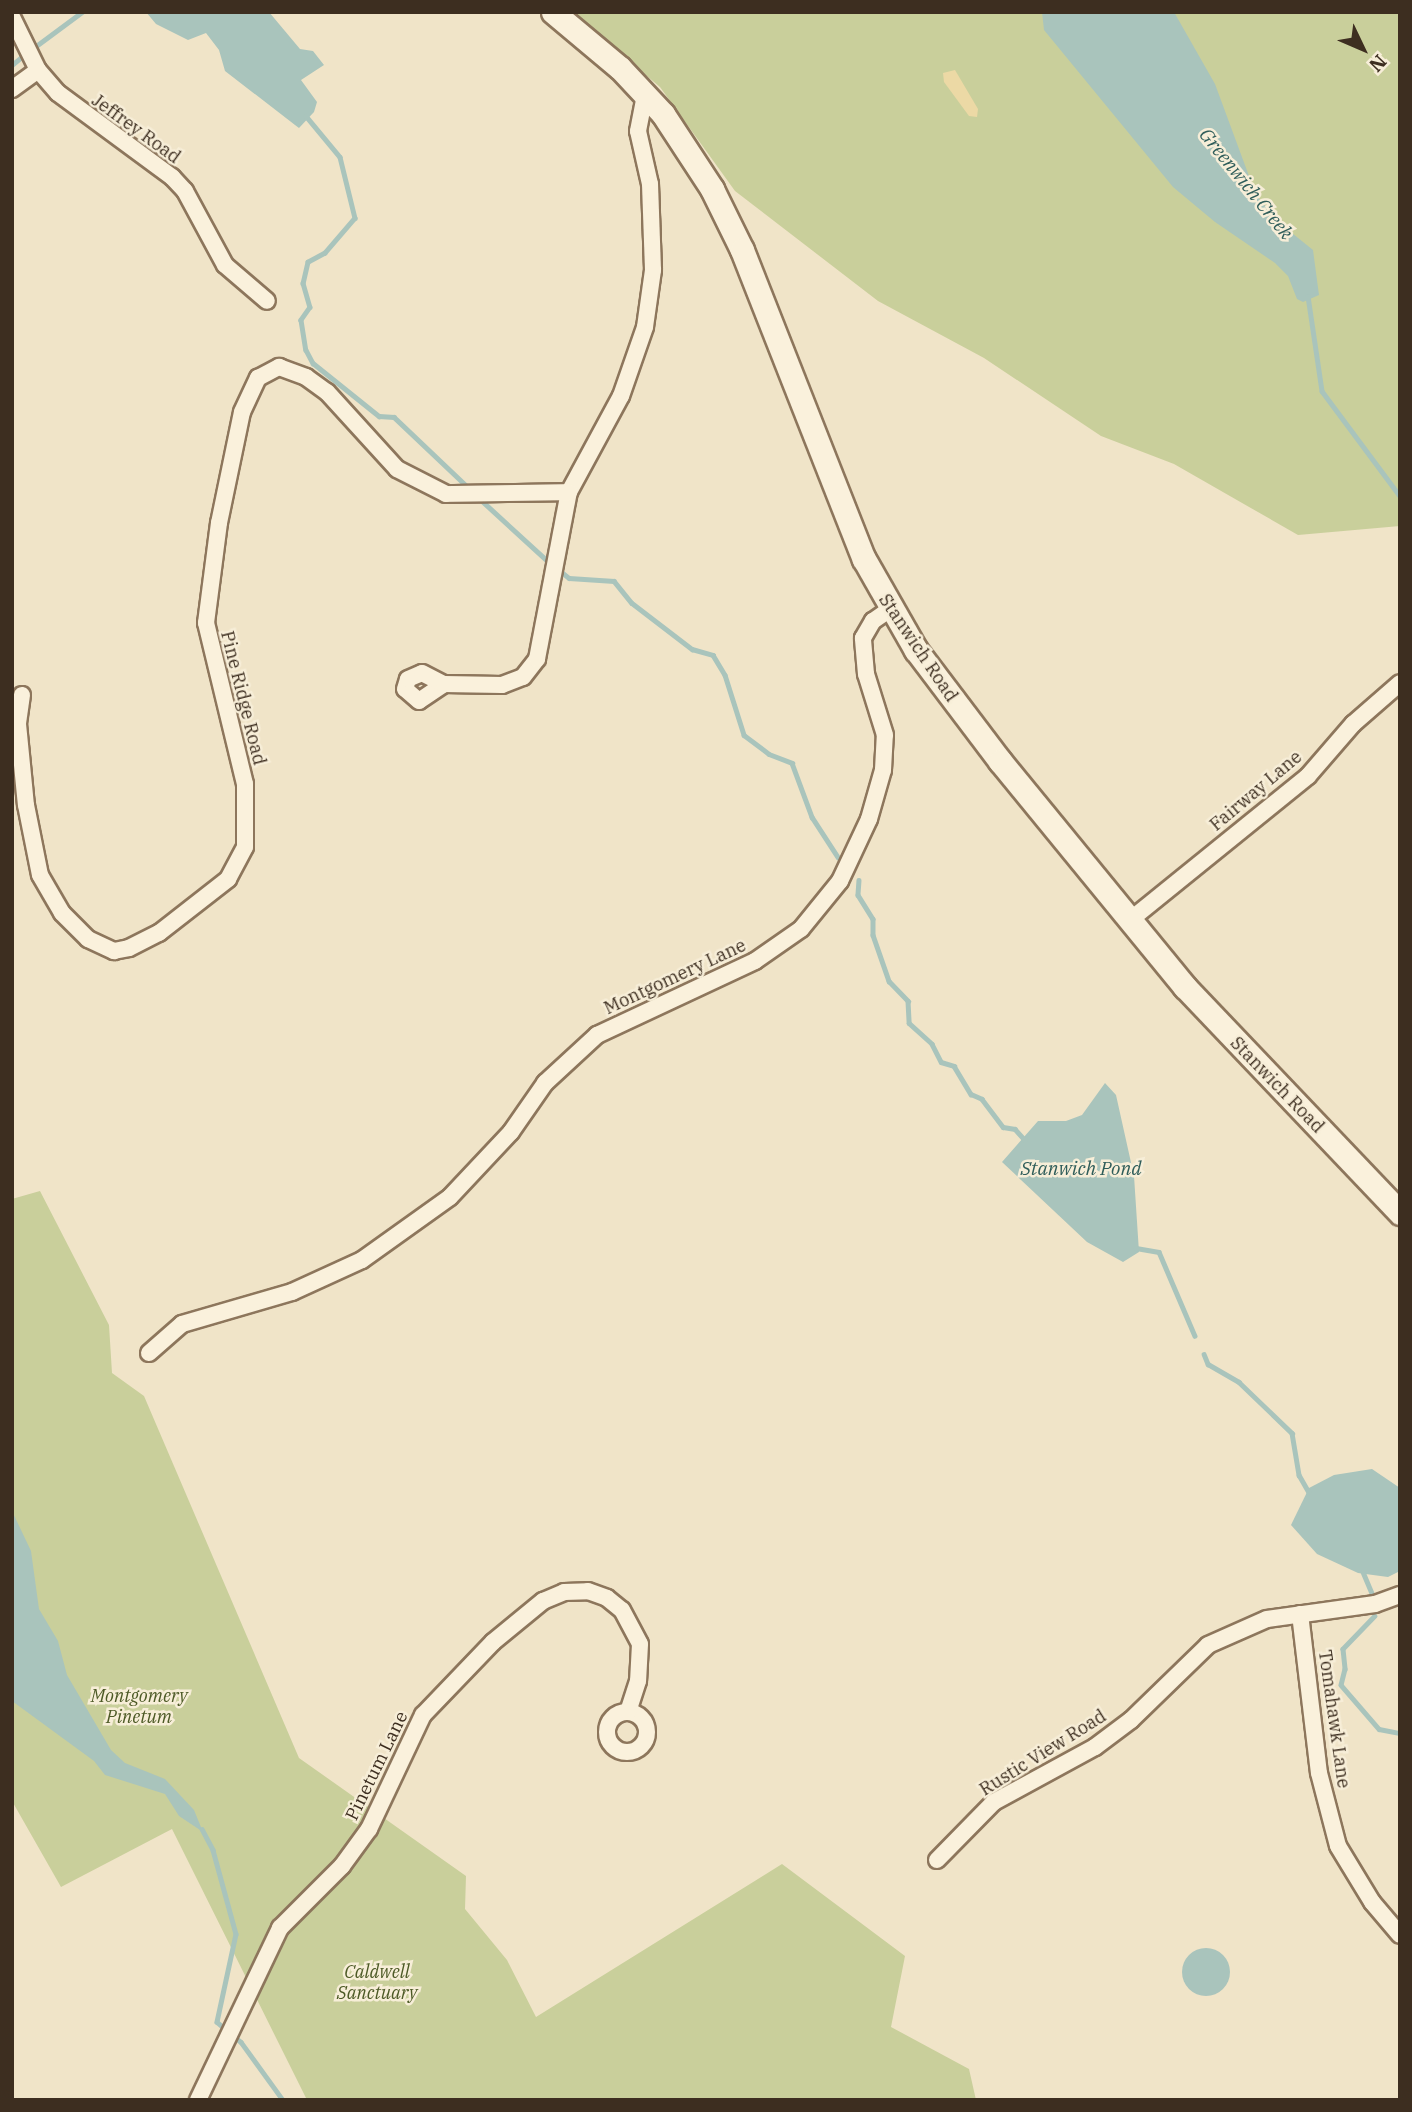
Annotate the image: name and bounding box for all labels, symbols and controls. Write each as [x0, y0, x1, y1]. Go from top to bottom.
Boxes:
north arrow [1328, 14, 1398, 84]
text: N [1364, 50, 1392, 77]
street label: Jeffrey Road [87, 90, 185, 168]
water label: Greenwich Creek [1194, 124, 1298, 244]
street label: Stanwich Road [874, 590, 962, 706]
street label: Pine Ridge Road [216, 629, 270, 767]
street label: Fairway Lane [1206, 746, 1306, 836]
street label: Montgomery Lane [601, 935, 749, 1019]
street label: Stanwich Road [1226, 1032, 1328, 1138]
water label: Stanwich Pond [1020, 1158, 1142, 1180]
street label: Tomahawk Lane [1314, 1649, 1354, 1789]
park label: Montgomery Pinetum [91, 1686, 187, 1728]
street label: Rustic View Road [976, 1705, 1110, 1801]
street label: Pinetum Lane [341, 1708, 413, 1824]
park label: Caldwell Sanctuary [337, 1962, 417, 2004]

